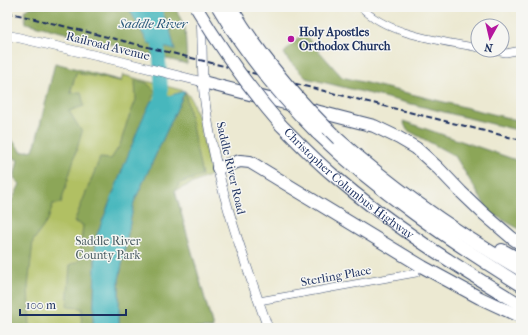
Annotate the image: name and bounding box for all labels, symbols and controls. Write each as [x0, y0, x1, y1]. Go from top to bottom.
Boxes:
water label: Saddle River [118, 16, 189, 31]
north arrow [470, 18, 510, 58]
place label: Holy Apostles Orthodox Church [299, 25, 391, 53]
street label: Railroad Avenue [65, 29, 151, 63]
marker: Holy Apostles Orthodox Church [286, 34, 296, 44]
text: N [483, 40, 494, 54]
street label: Saddle River Road [214, 120, 249, 216]
street label: Christopher Columbus Highway [281, 125, 417, 242]
park label: Saddle River County Park [75, 234, 142, 262]
street label: Sterling Place [300, 263, 373, 289]
scale bar [20, 291, 126, 317]
text: 100 m [26, 298, 56, 312]

